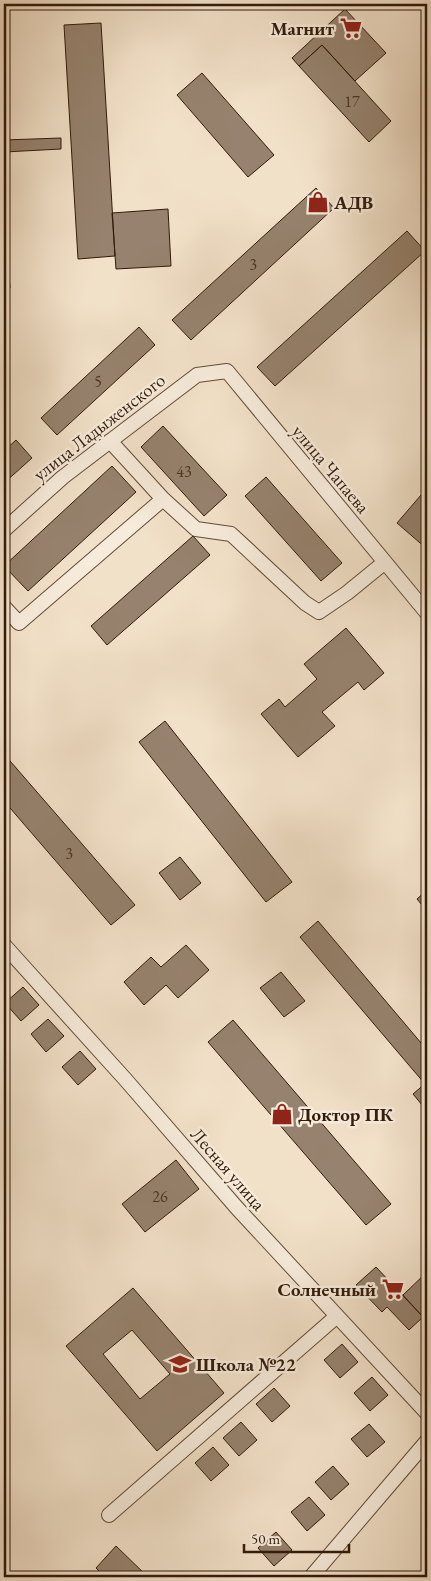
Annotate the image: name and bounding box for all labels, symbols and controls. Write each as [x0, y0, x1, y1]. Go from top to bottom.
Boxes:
supermarket icon: Магнит [338, 15, 364, 41]
place label: Магнит [270, 16, 334, 41]
house number: 17 [344, 91, 360, 112]
shop icon: АДВ [305, 189, 331, 215]
place label: АДВ [333, 190, 373, 215]
house number: 3 [249, 254, 257, 275]
street label: улица Ладыженского [28, 367, 170, 487]
house number: 5 [94, 371, 102, 392]
street label: улица Чапаева [286, 419, 376, 519]
house number: 43 [176, 461, 192, 482]
house number: 3 [65, 843, 73, 864]
shop icon: Доктор ПК [269, 1101, 295, 1127]
place label: Доктор ПК [298, 1102, 394, 1127]
street label: Лесная улица [185, 1122, 271, 1216]
house number: 26 [152, 1186, 168, 1207]
supermarket icon: Солнечный [380, 1276, 406, 1302]
place label: Солнечный [278, 1277, 376, 1302]
school or university icon: Школа №22 [167, 1351, 193, 1377]
place label: Школа №22 [196, 1352, 296, 1377]
scale bar [244, 1521, 348, 1553]
text: 50 m [251, 1529, 280, 1548]

